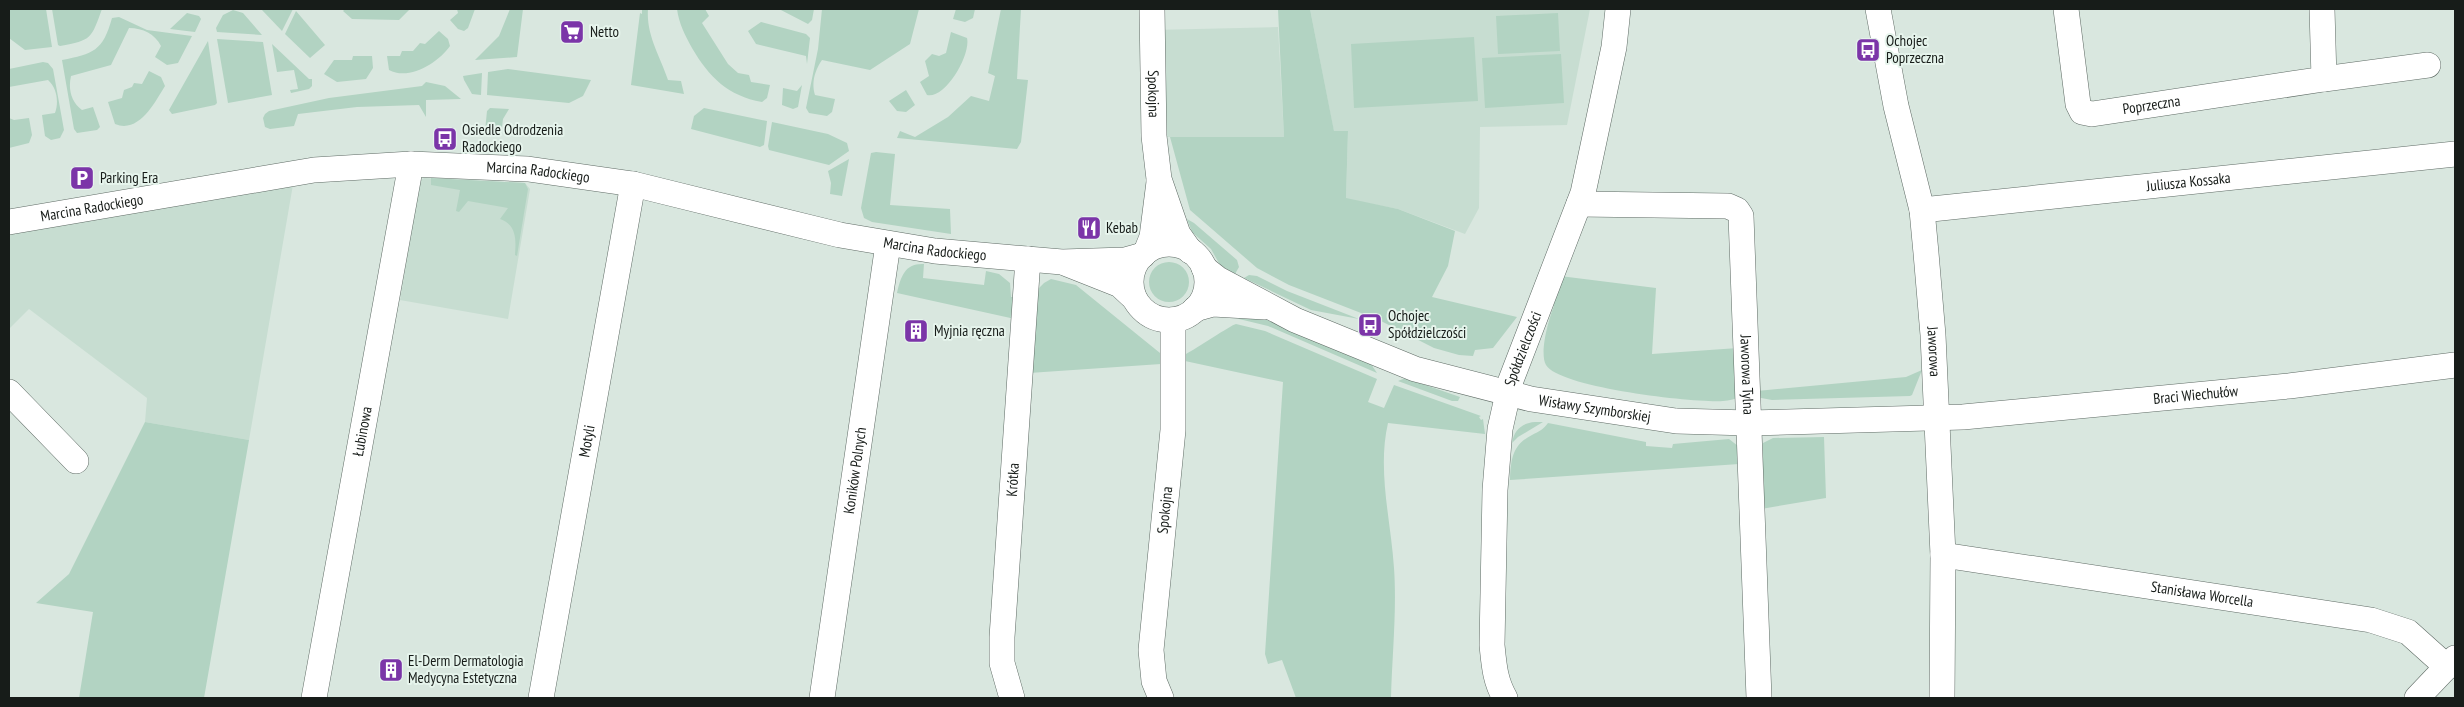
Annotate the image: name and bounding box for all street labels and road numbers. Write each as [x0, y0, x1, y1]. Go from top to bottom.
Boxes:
street label: Spokojna [1144, 70, 1164, 118]
street label: Poprzeczna [2121, 91, 2181, 118]
street label: Marcina Radockiego [486, 157, 591, 187]
street label: Juliusza Kossaka [2145, 168, 2231, 195]
street label: Marcina Radockiego [39, 189, 144, 225]
street label: Marcina Radockiego [882, 232, 987, 264]
street label: Spółdzielczości [1500, 309, 1546, 388]
street label: Jaworowa [1923, 325, 1945, 377]
street label: Jaworowa Tylna [1736, 334, 1758, 415]
street label: Braci Wiechułów [2152, 381, 2239, 408]
street label: Wisławy Szymborskiej [1537, 390, 1652, 426]
street label: Łubinowa [348, 405, 376, 458]
street label: Motyli [574, 423, 599, 459]
street label: Koników Polnych [839, 426, 870, 515]
street label: Krótka [1002, 462, 1023, 497]
street label: Spokojna [1153, 486, 1176, 535]
street label: Stanisława Worcella [2150, 577, 2255, 611]

